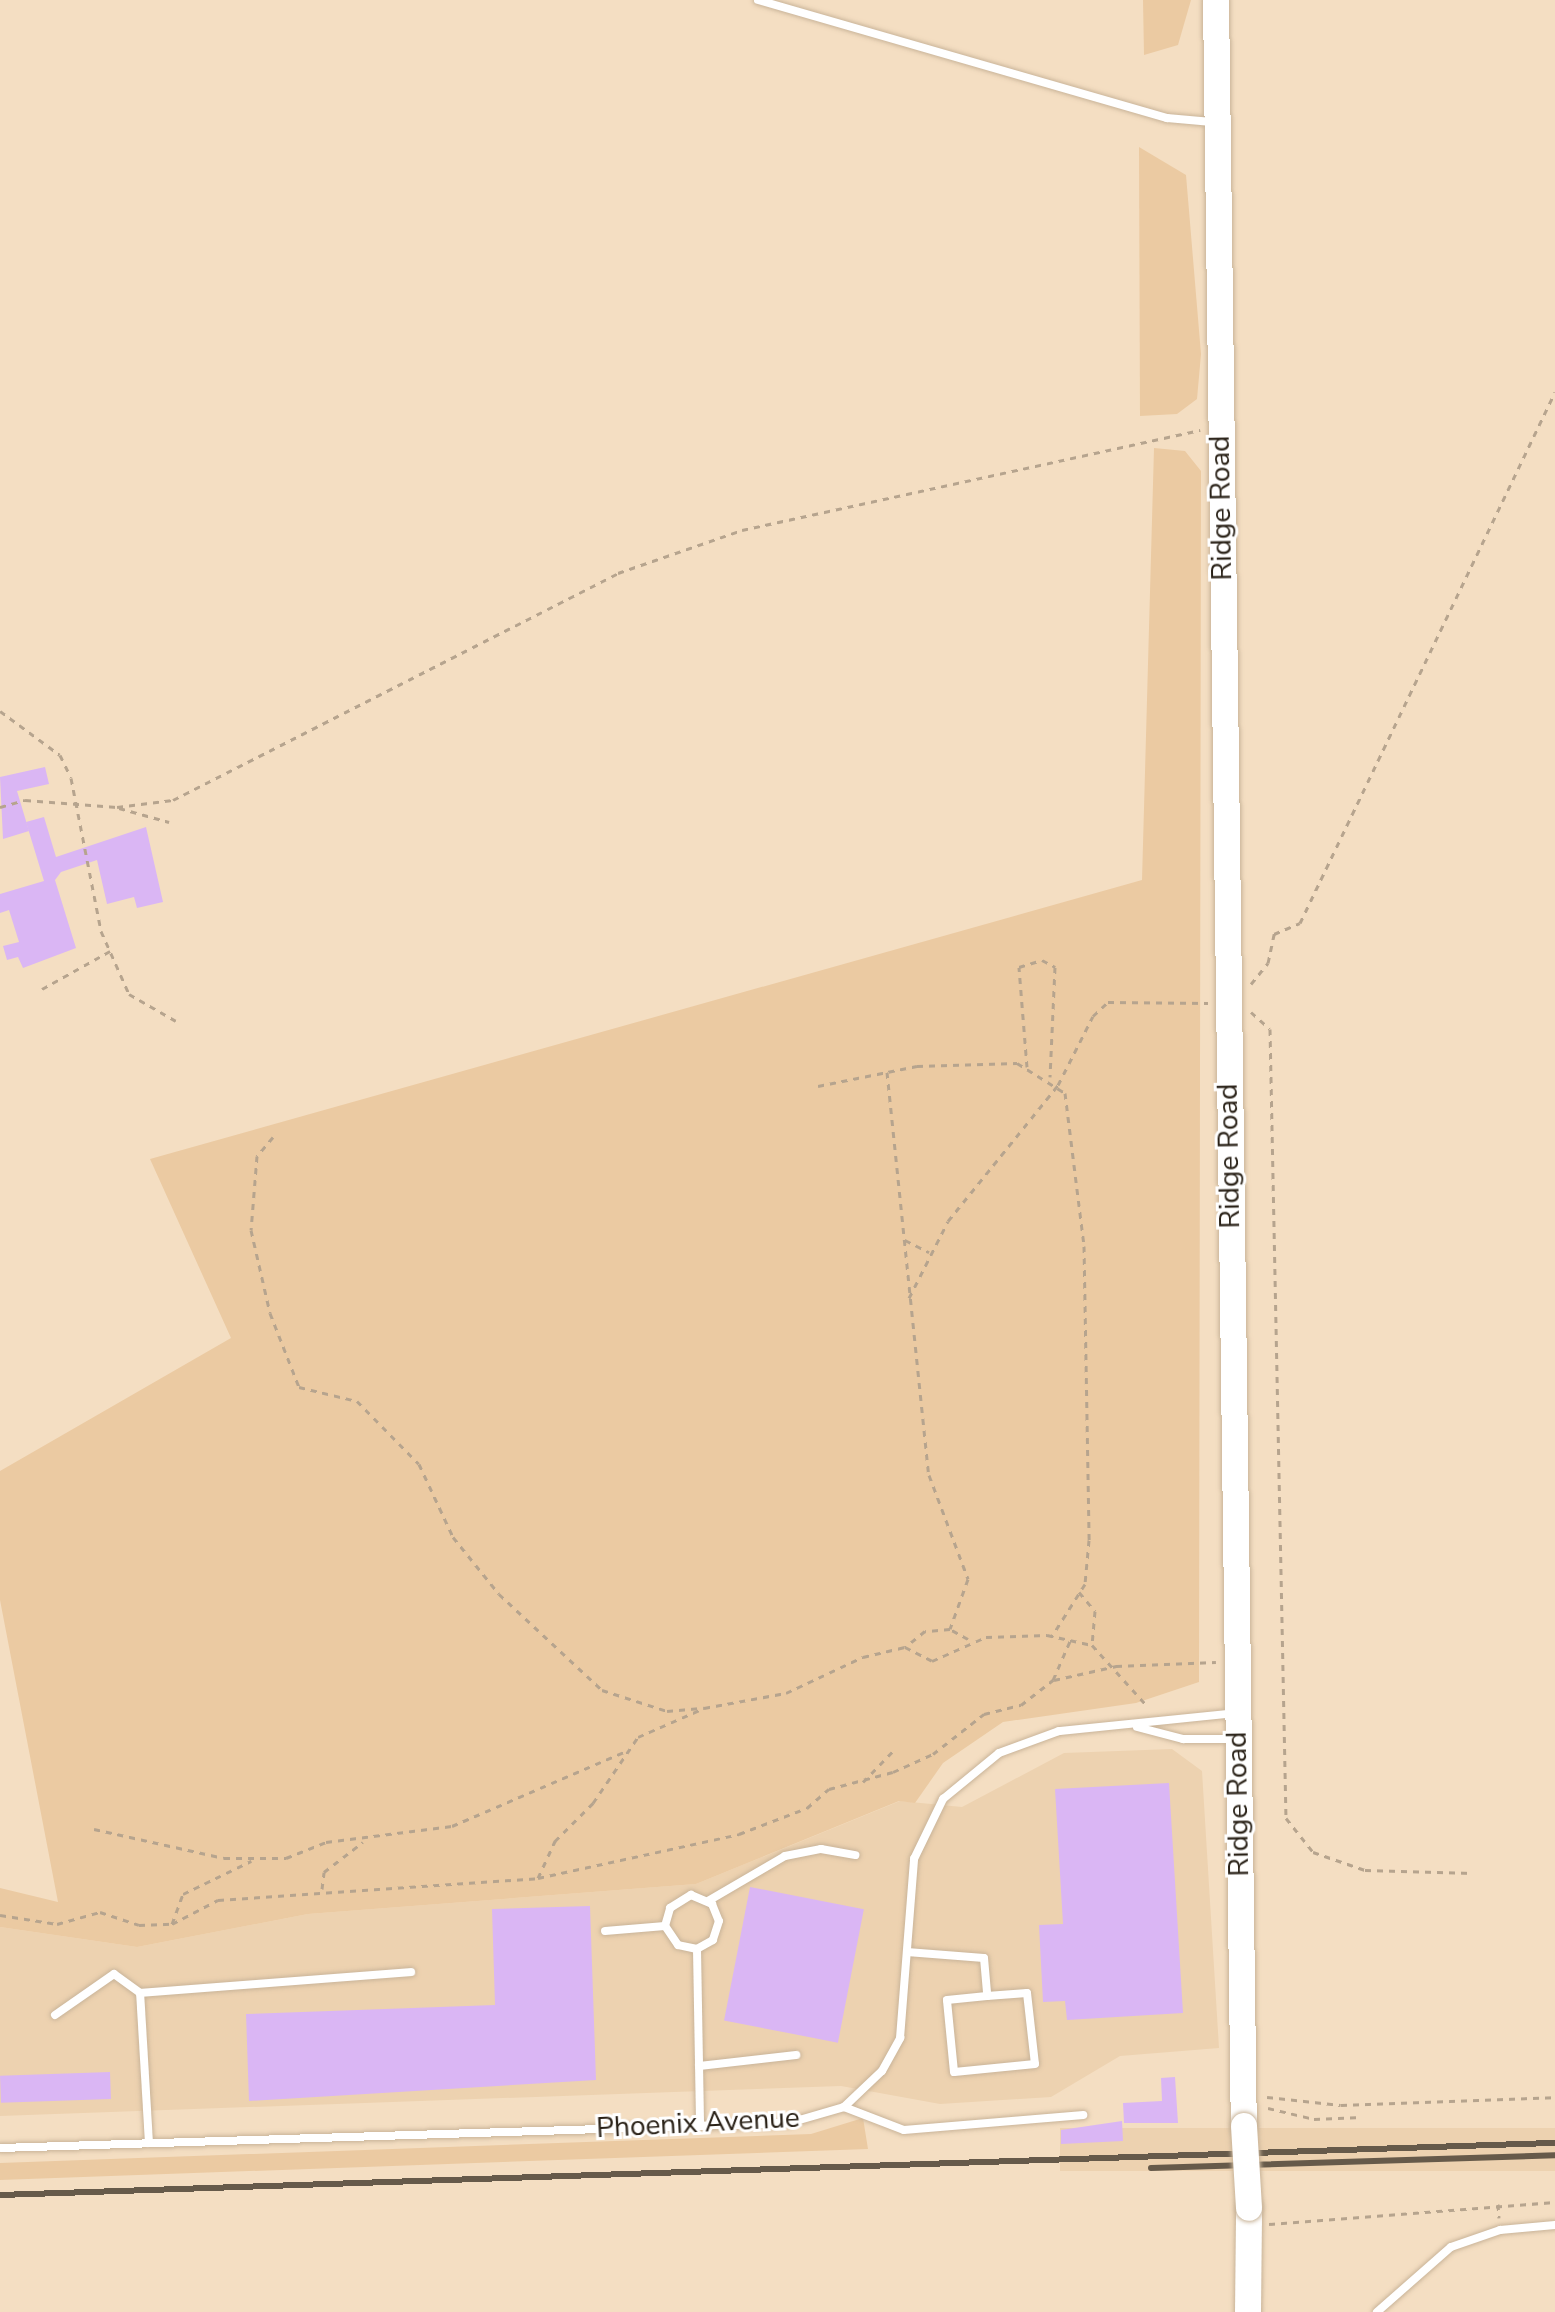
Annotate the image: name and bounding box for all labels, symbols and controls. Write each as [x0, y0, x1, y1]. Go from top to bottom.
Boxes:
street label: Ridge Road [1203, 435, 1239, 581]
street label: Ridge Road [1211, 1083, 1247, 1229]
street label: Ridge Road [1220, 1731, 1256, 1877]
street label: Phoenix Avenue [595, 2101, 801, 2145]

